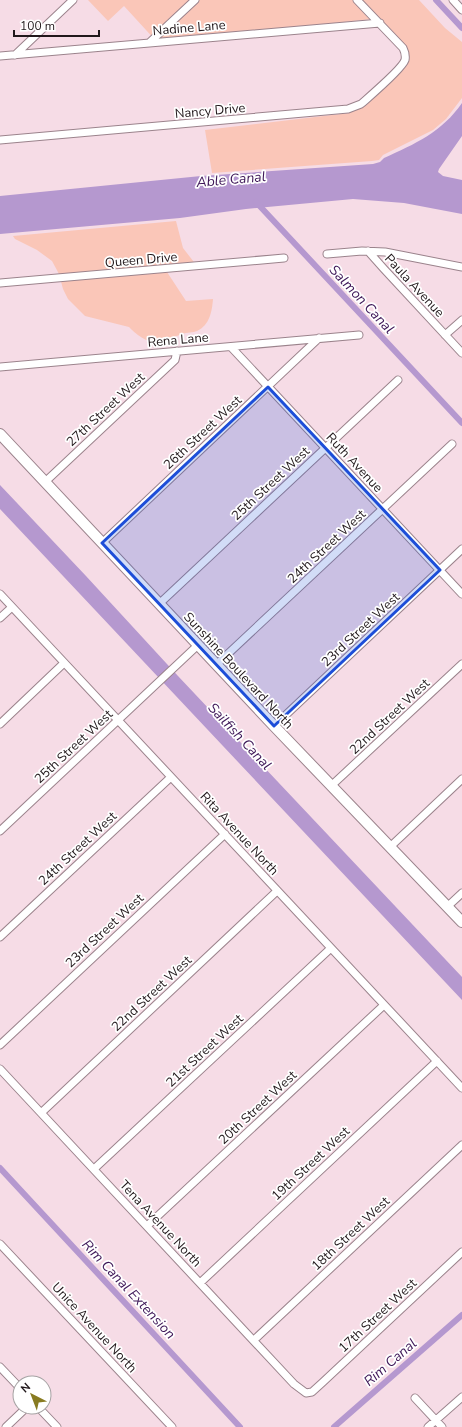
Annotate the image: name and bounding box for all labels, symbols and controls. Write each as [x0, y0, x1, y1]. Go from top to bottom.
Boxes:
scale bar [14, 12, 99, 38]
street label: Nadine Lane [152, 16, 226, 40]
text: 100 m [20, 18, 55, 34]
street label: Nancy Drive [174, 99, 246, 123]
water label: Able Canal [195, 167, 267, 192]
street label: Queen Drive [104, 248, 178, 272]
street label: Paula Avenue [380, 250, 448, 321]
water label: Salmon Canal [325, 261, 398, 338]
street label: Rena Lane [147, 328, 209, 352]
street label: 27th Street West [63, 368, 149, 451]
street label: 26th Street West [160, 391, 246, 474]
street label: Ruth Avenue [322, 429, 387, 496]
street label: 25th Street West [228, 442, 314, 525]
street label: 24th Street West [284, 505, 370, 588]
street label: 23rd Street West [318, 588, 404, 671]
street label: Sunshine Boulevard North [179, 608, 297, 733]
street label: 22nd Street West [346, 674, 434, 759]
water label: Sailfish Canal [204, 699, 276, 774]
street label: 25th Street West [31, 705, 117, 788]
street label: Rita Avenue North [196, 788, 283, 879]
street label: 24th Street West [35, 807, 121, 890]
street label: 23rd Street West [62, 889, 148, 972]
street label: 22nd Street West [108, 951, 196, 1036]
street label: 21st Street West [162, 1010, 248, 1091]
street label: 20th Street West [215, 1066, 301, 1149]
street label: 19th Street West [268, 1122, 354, 1205]
street label: Tena Avenue North [115, 1176, 205, 1271]
street label: 18th Street West [308, 1192, 394, 1275]
water label: Rim Canal Extension [78, 1236, 180, 1343]
street label: 17th Street West [335, 1274, 421, 1357]
street label: Unice Avenue North [48, 1279, 141, 1377]
water label: Rim Canal [360, 1334, 421, 1391]
north arrow [12, 1375, 52, 1415]
text: N [18, 1380, 34, 1396]

